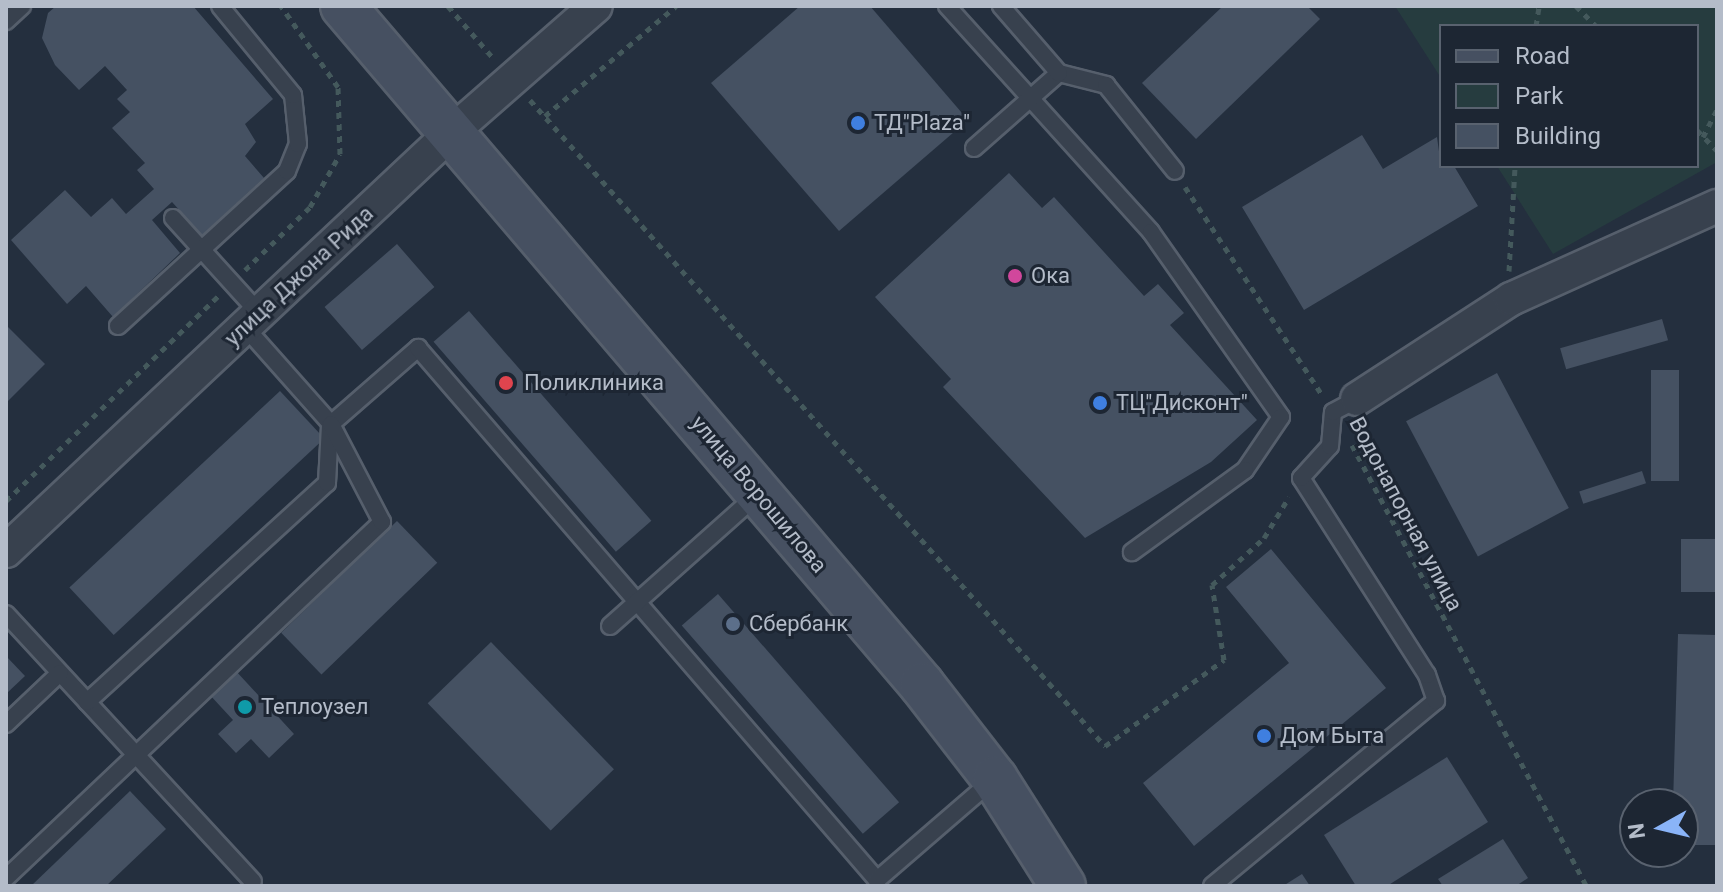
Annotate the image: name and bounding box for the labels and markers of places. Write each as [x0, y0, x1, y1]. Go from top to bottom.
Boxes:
place label: ТД"Plaza" [874, 110, 970, 136]
marker: ТД"Plaza" [849, 114, 867, 132]
place label: Ока [1031, 263, 1070, 289]
marker: Ока [1006, 267, 1024, 285]
place label: Поликлиника [524, 370, 664, 396]
marker: Поликлиника [495, 372, 517, 394]
place label: ТЦ"Дисконт" [1116, 390, 1248, 416]
marker: ТЦ"Дисконт" [1091, 394, 1109, 412]
place label: Сбербанк [749, 611, 848, 637]
marker: Сбербанк [724, 615, 742, 633]
place label: Теплоузел [261, 694, 368, 720]
marker: Теплоузел [236, 698, 254, 716]
place label: Дом Быта [1280, 723, 1384, 749]
marker: Дом Быта [1255, 727, 1273, 745]

